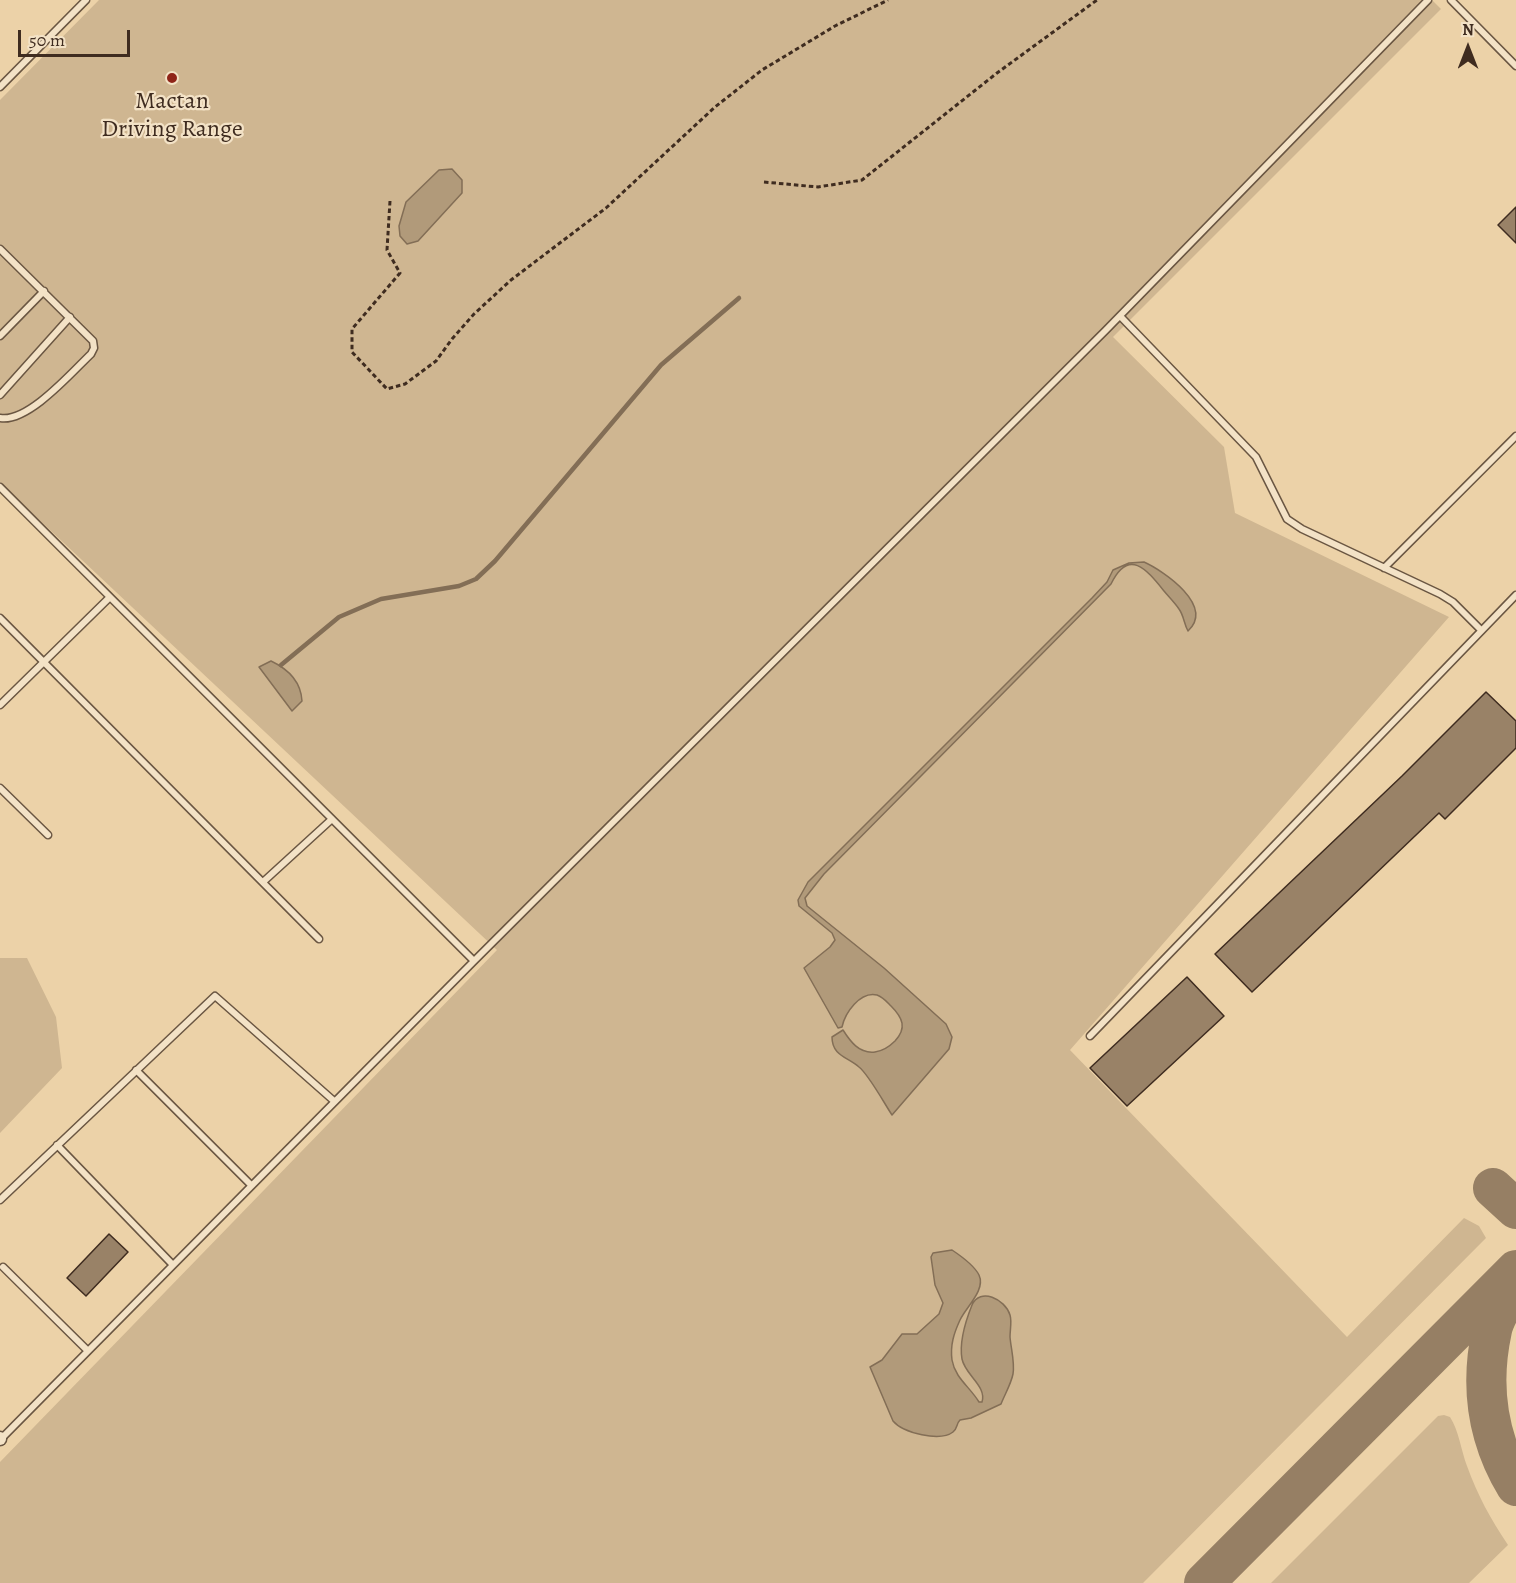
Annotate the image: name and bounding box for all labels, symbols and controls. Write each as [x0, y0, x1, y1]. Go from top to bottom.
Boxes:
scale bar [21, 18, 134, 56]
north arrow [1438, 18, 1498, 78]
text: N [1462, 19, 1474, 41]
text: 50 m [29, 28, 65, 52]
marker: Mactan Driving Range [165, 71, 179, 85]
place label: Mactan Driving Range [101, 88, 243, 144]

